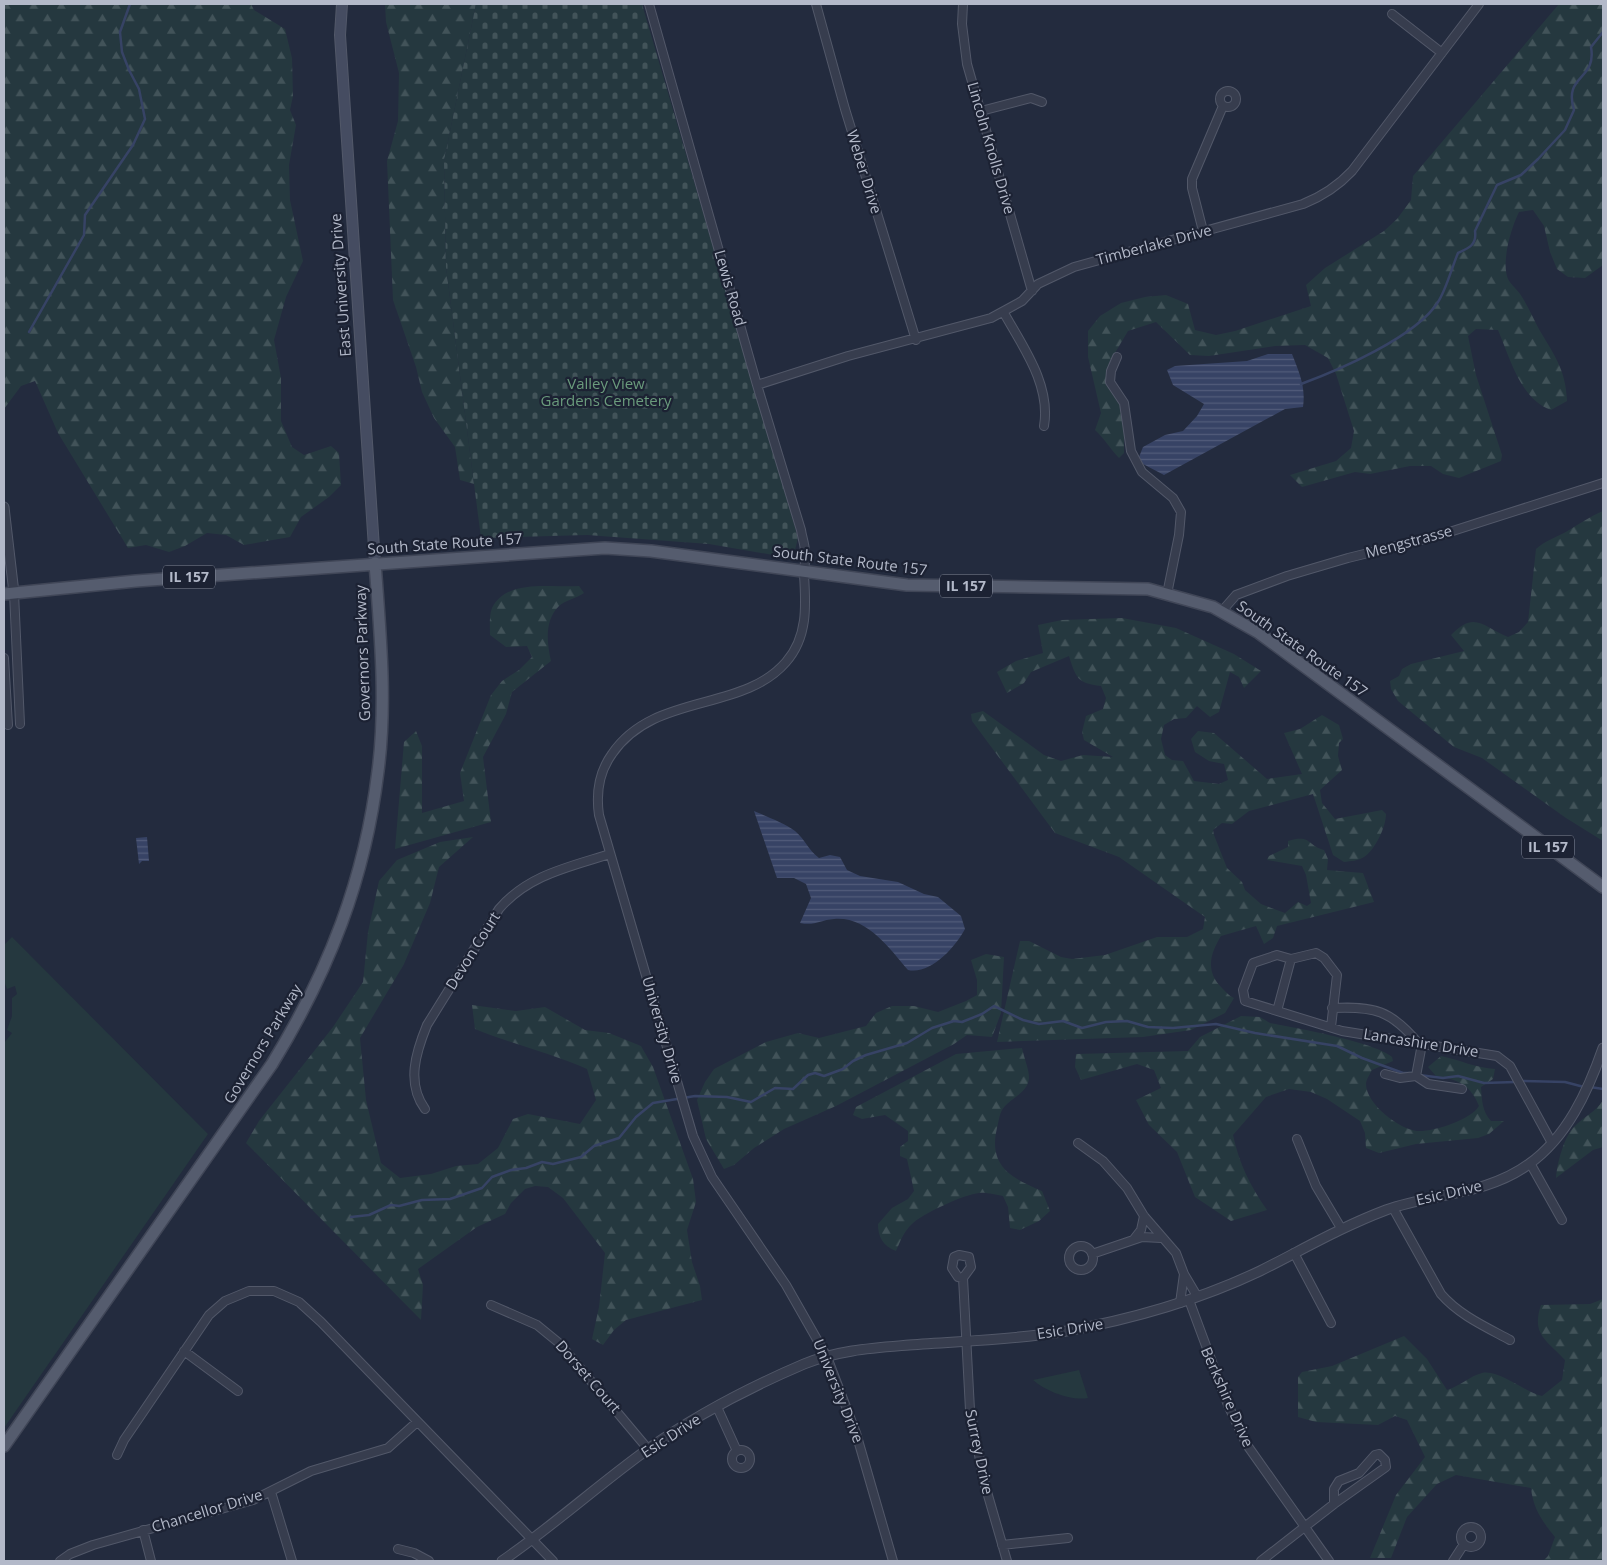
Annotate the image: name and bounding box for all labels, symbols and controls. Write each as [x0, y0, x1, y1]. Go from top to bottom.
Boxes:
street label: Lincoln Knolls Drive [964, 79, 1020, 216]
street label: Weber Drive [843, 127, 887, 216]
street label: East University Drive [325, 213, 355, 357]
street label: Timberlake Drive [1094, 219, 1214, 269]
street label: Lewis Road [711, 247, 751, 328]
park label: Valley View Gardens Cemetery [541, 373, 672, 410]
street label: Mengstrasse [1363, 520, 1454, 562]
street label: South State Route 157 [367, 528, 523, 558]
street label: South State Route 157 [772, 541, 928, 579]
road number: IL 157 [163, 566, 215, 588]
road number: IL 157 [940, 574, 992, 598]
street label: Governors Parkway [350, 584, 374, 721]
street label: South State Route 157 [1233, 595, 1372, 701]
road number: IL 157 [1522, 836, 1574, 859]
street label: Devon Court [440, 908, 504, 993]
street label: University Drive [638, 974, 688, 1086]
street label: Governors Parkway [218, 980, 306, 1107]
street label: Lancashire Drive [1362, 1023, 1480, 1061]
street label: Esic Drive [1414, 1175, 1484, 1209]
street label: Esic Drive [1035, 1313, 1105, 1343]
street label: Dorset Court [552, 1336, 626, 1417]
street label: University Drive [809, 1336, 869, 1446]
street label: Berkshire Drive [1197, 1343, 1259, 1450]
street label: Surrey Drive [961, 1408, 999, 1496]
street label: Esic Drive [637, 1409, 704, 1462]
street label: Chancellor Drive [149, 1484, 265, 1536]

